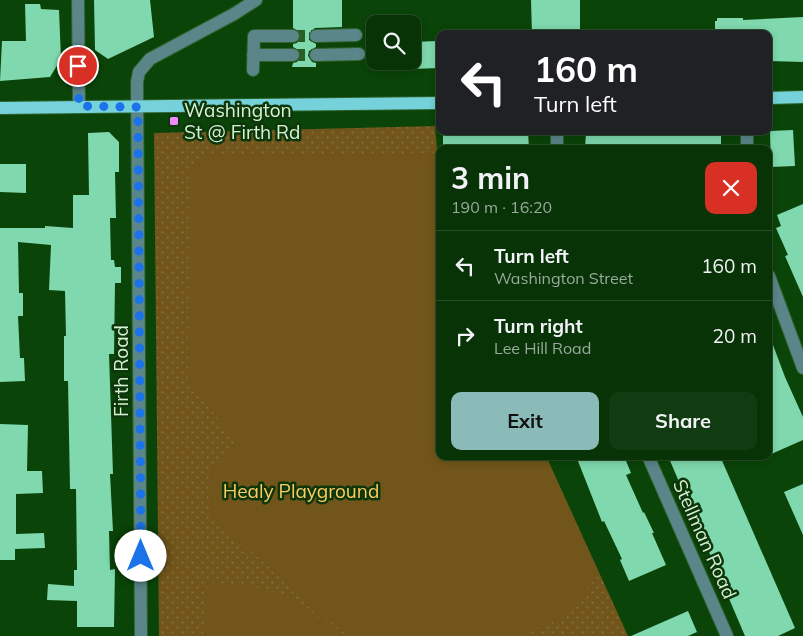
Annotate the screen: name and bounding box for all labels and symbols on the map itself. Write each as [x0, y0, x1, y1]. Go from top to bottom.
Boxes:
pin [57, 45, 99, 87]
place label: Washington St @ Firth Rd [184, 98, 300, 144]
marker: Washington St @ Firth Rd [168, 115, 180, 127]
street label: Firth Road [109, 325, 133, 417]
street label: Stellman Road [668, 475, 742, 603]
park label: Healy Playground [223, 479, 379, 503]
position arrow [114, 529, 166, 581]

